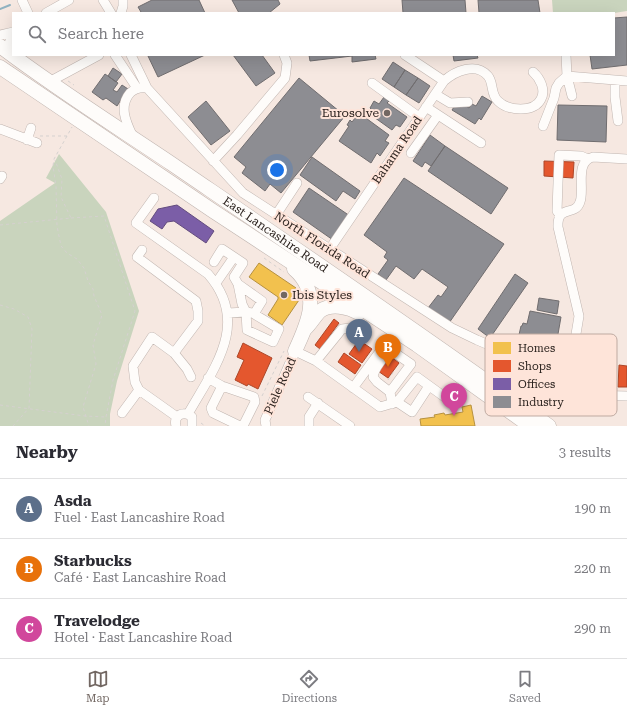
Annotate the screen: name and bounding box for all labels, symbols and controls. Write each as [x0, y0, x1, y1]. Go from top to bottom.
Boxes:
search box [12, 12, 615, 56]
icon: search [26, 23, 48, 45]
text: Search here [58, 25, 144, 43]
place label: Eurosolve [322, 106, 379, 120]
marker: Eurosolve [382, 108, 392, 118]
street label: Bahama Road [369, 113, 425, 187]
your location [267, 160, 287, 180]
street label: East Lancashire Road [220, 194, 331, 276]
street label: North Florida Road [272, 209, 373, 281]
place label: Ibis Styles [292, 288, 352, 302]
marker: Ibis Styles [279, 290, 289, 300]
pin: A [346, 319, 372, 352]
pin: B [375, 334, 401, 367]
legend [485, 334, 617, 416]
text: Homes [518, 342, 555, 355]
street label: Piele Road [261, 355, 299, 417]
text: Shops [518, 360, 551, 373]
text: Offices [518, 378, 555, 391]
pin: C [441, 383, 467, 416]
text: Industry [518, 396, 564, 409]
text: Nearby [16, 442, 78, 462]
text: 3 results [559, 445, 611, 460]
text: Asda [54, 492, 92, 510]
text: A [24, 501, 34, 516]
text: 190 m [574, 501, 611, 516]
text: Fuel · East Lancashire Road [54, 510, 225, 525]
text: Starbucks [54, 552, 132, 570]
text: B [24, 561, 34, 576]
text: 220 m [574, 561, 611, 576]
text: Café · East Lancashire Road [54, 570, 226, 585]
text: Travelodge [54, 612, 140, 630]
text: C [24, 621, 34, 636]
text: 290 m [574, 621, 611, 636]
text: Hotel · East Lancashire Road [54, 630, 232, 645]
tab: Map [86, 668, 110, 705]
tab: Directions [282, 668, 337, 705]
tab: Saved [509, 668, 541, 705]

